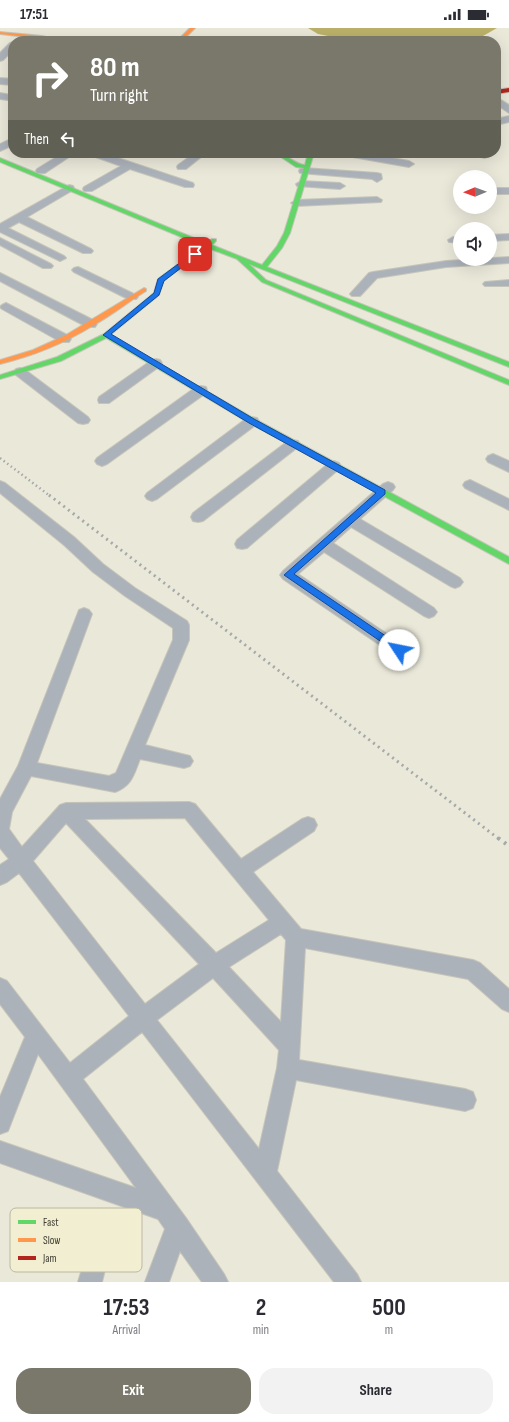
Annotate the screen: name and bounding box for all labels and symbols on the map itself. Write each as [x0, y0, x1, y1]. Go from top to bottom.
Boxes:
north arrow [453, 170, 497, 214]
pin [178, 237, 212, 271]
position arrow [378, 629, 420, 671]
legend [10, 1208, 142, 1272]
text: Fast [43, 1216, 59, 1229]
text: Slow [43, 1234, 60, 1247]
text: Jam [42, 1252, 57, 1265]

